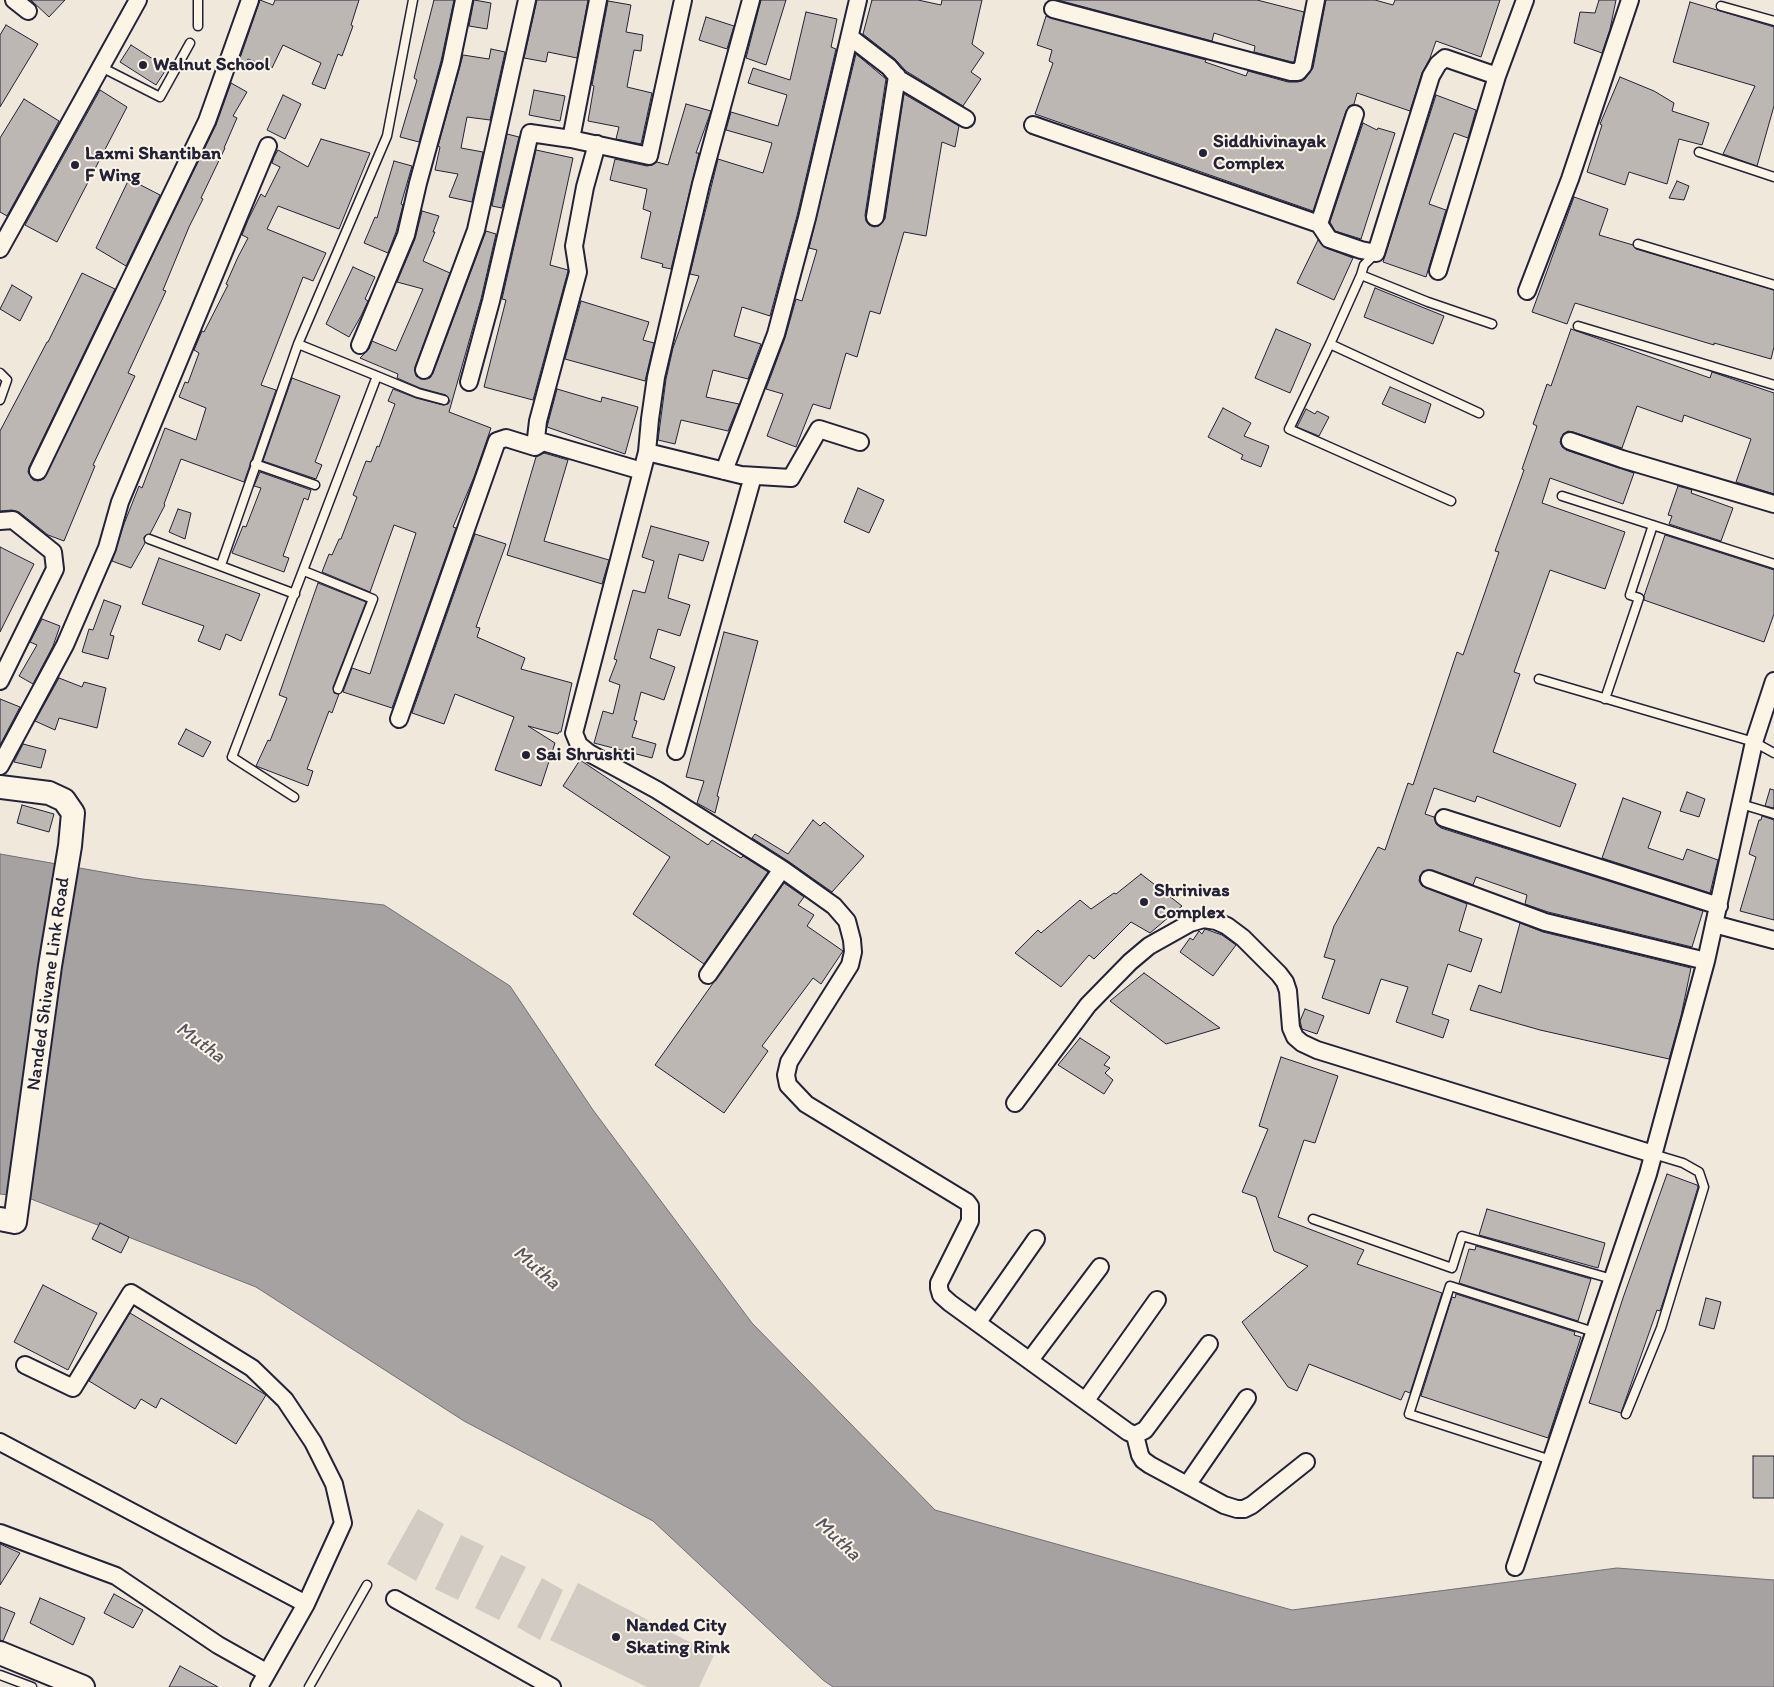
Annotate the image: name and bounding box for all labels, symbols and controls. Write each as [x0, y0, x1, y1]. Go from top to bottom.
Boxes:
place label: Walnut School [153, 54, 270, 76]
marker: Walnut School [137, 59, 149, 71]
place label: Siddhivinayak Complex [1213, 131, 1326, 175]
place label: Laxmi Shantiban F Wing [85, 143, 221, 187]
marker: Siddhivinayak Complex [1197, 147, 1209, 159]
marker: Laxmi Shantiban F Wing [69, 159, 81, 171]
place label: Sai Shrushti [536, 744, 635, 766]
marker: Sai Shrushti [520, 749, 532, 761]
street label: Nanded Shivane Link Road [23, 876, 75, 1092]
place label: Shrinivas Complex [1154, 880, 1230, 924]
marker: Shrinivas Complex [1138, 896, 1150, 908]
water label: Mutha [171, 1017, 229, 1069]
water label: Mutha [508, 1241, 564, 1295]
water label: Mutha [809, 1512, 865, 1566]
place label: Nanded City Skating Rink [626, 1615, 730, 1659]
marker: Nanded City Skating Rink [610, 1631, 622, 1643]

